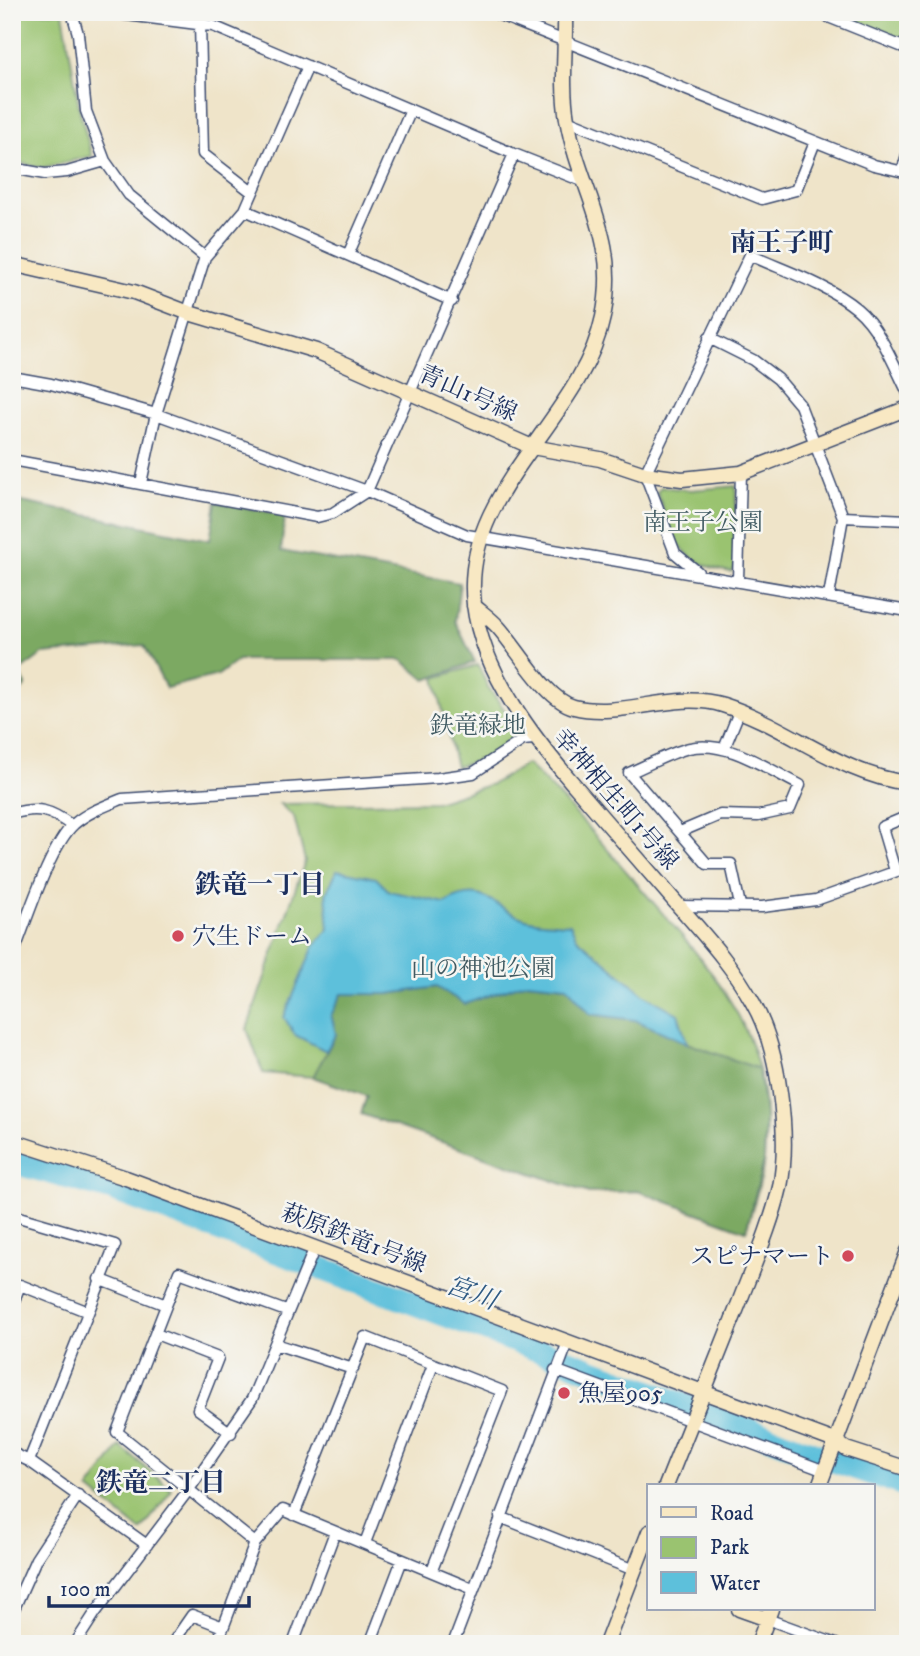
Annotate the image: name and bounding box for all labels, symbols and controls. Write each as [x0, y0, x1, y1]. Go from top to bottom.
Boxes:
district label: 南王子町 [730, 227, 834, 260]
street label: 青山1号線 [414, 359, 522, 429]
park label: 南王子公園 [643, 508, 763, 538]
park label: 鉄竜緑地 [430, 711, 526, 741]
street label: 幸神相生町1号線 [546, 723, 685, 876]
district label: 鉄竜一丁目 [195, 869, 325, 902]
place label: 穴生ドーム [192, 922, 312, 952]
marker: 穴生ドーム [170, 928, 186, 944]
park label: 山の神池公園 [411, 954, 555, 984]
street label: 萩原鉄竜1号線 [277, 1198, 430, 1280]
place label: スピナマート [690, 1242, 834, 1272]
marker: スピナマート [840, 1248, 856, 1264]
water label: 宮川 [441, 1269, 504, 1319]
place label: 魚屋905 [578, 1379, 663, 1409]
marker: 魚屋905 [556, 1385, 572, 1401]
district label: 鉄竜二丁目 [96, 1467, 226, 1500]
legend [647, 1484, 874, 1610]
text: Road [710, 1501, 754, 1527]
text: Park [710, 1535, 750, 1561]
scale bar [49, 1565, 248, 1609]
text: Water [709, 1571, 760, 1597]
text: 100 m [60, 1577, 111, 1603]

